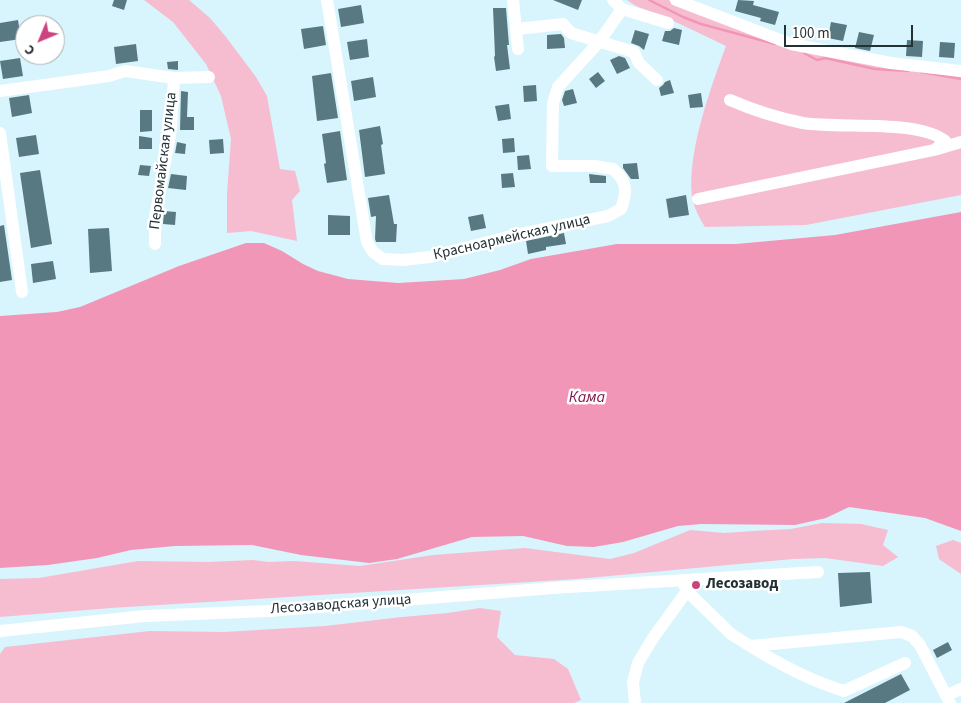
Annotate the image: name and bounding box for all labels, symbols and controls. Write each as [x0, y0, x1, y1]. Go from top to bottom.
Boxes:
north arrow [15, 15, 65, 65]
scale bar [786, 15, 915, 47]
text: 100 m [792, 23, 830, 44]
text: С [20, 40, 40, 60]
street label: Первомайская улица [147, 91, 181, 231]
street label: Красноармейская улица [432, 211, 592, 265]
water label: Кама [569, 388, 605, 408]
place label: Лесозавод [706, 576, 778, 594]
marker: Лесозавод [690, 579, 702, 591]
street label: Лесозаводская улица [270, 591, 412, 619]

